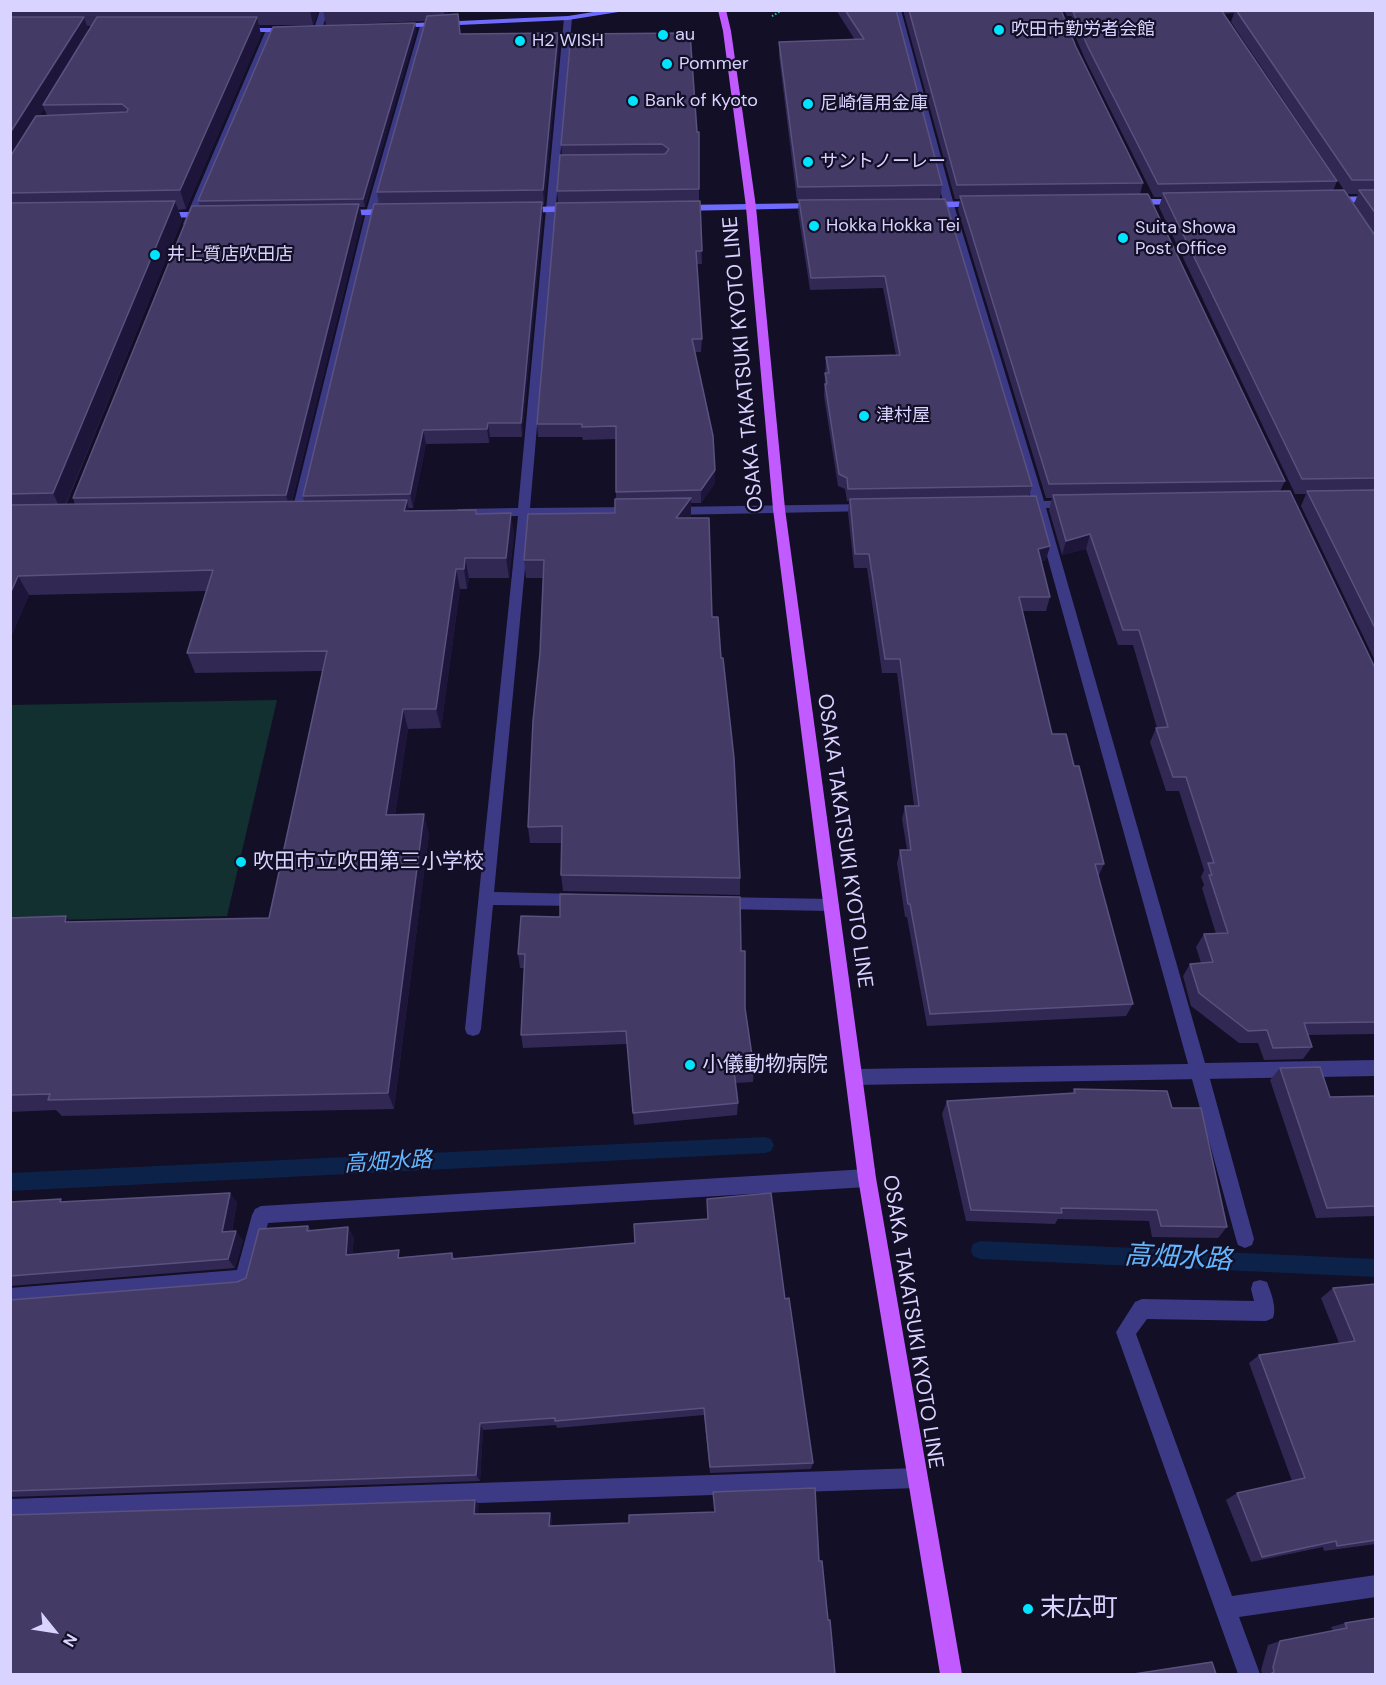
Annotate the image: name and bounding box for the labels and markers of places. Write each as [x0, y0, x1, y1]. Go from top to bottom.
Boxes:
place label: 吹田市勤労者会館 [1011, 19, 1155, 41]
marker: 吹田市勤労者会館 [992, 23, 1006, 37]
place label: au [675, 24, 695, 46]
marker: au [656, 28, 670, 42]
place label: H2 WISH [532, 30, 604, 52]
marker: H2 WISH [513, 34, 527, 48]
place label: Pommer [679, 53, 749, 75]
marker: Pommer [660, 57, 674, 71]
place label: Bank of Kyoto [645, 90, 758, 112]
place label: 尼崎信用金庫 [820, 93, 928, 115]
marker: Bank of Kyoto [626, 94, 640, 108]
marker: 尼崎信用金庫 [801, 97, 815, 111]
place label: サントノーレー [820, 151, 946, 173]
marker: サントノーレー [801, 155, 815, 169]
place label: Hokka Hokka Tei [826, 215, 960, 237]
place label: Suita Showa Post Office [1135, 217, 1236, 260]
marker: Hokka Hokka Tei [807, 219, 821, 233]
marker: Suita Showa Post Office [1116, 231, 1130, 245]
place label: 井上質店吹田店 [167, 244, 293, 266]
marker: 井上質店吹田店 [148, 248, 162, 262]
place label: 津村屋 [876, 405, 930, 427]
marker: 津村屋 [857, 409, 871, 423]
place label: 吹田市立吹田第三小学校 [253, 849, 484, 875]
marker: 吹田市立吹田第三小学校 [234, 855, 248, 869]
place label: 小儀動物病院 [702, 1052, 828, 1078]
marker: 小儀動物病院 [683, 1058, 697, 1072]
place label: 末広町 [1040, 1593, 1118, 1625]
marker: 末広町 [1021, 1602, 1035, 1616]

